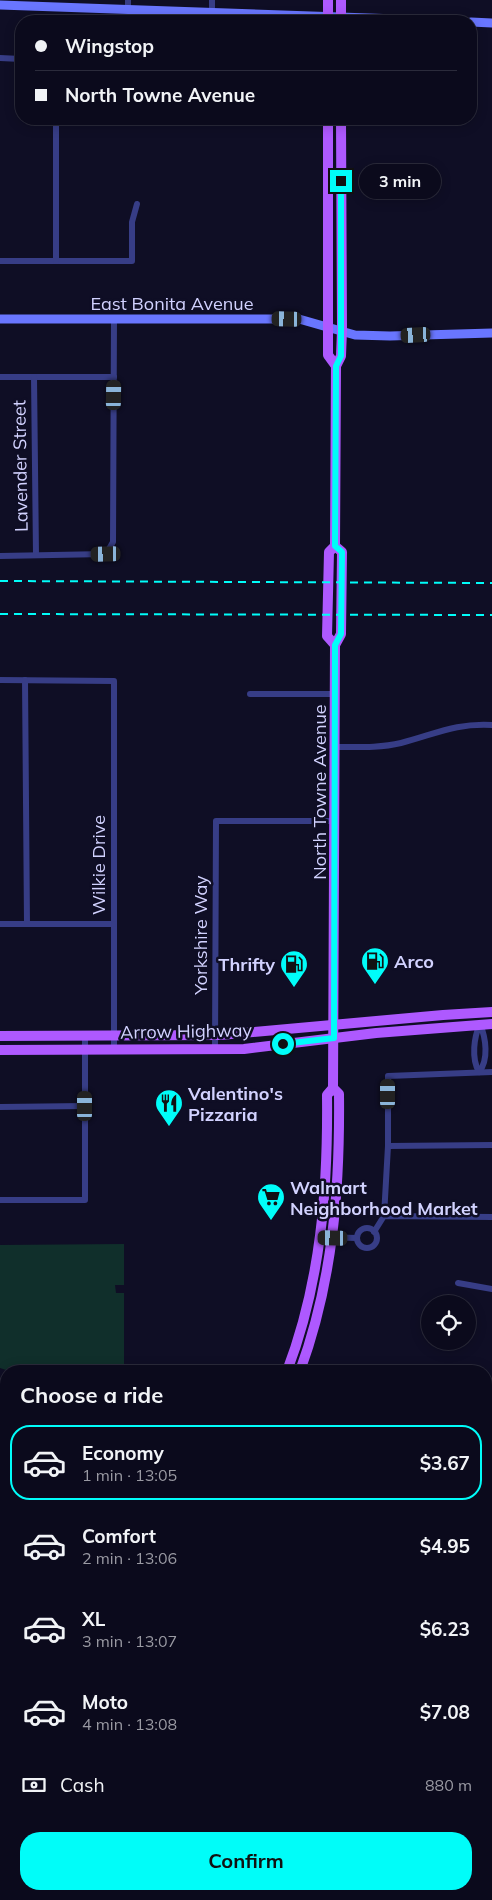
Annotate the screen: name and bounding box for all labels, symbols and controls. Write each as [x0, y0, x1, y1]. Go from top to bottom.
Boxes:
text: Wingstop [65, 34, 154, 58]
text: North Towne Avenue [65, 83, 255, 107]
callout: 3 min [358, 164, 441, 198]
route end [330, 170, 352, 192]
text: 3 min [379, 171, 421, 191]
street label: East Bonita Avenue [91, 292, 253, 315]
car [271, 311, 302, 327]
car [400, 327, 431, 343]
car [106, 380, 121, 410]
street label: Lavender Street [7, 400, 33, 532]
car [90, 546, 121, 562]
street label: North Towne Avenue [308, 704, 331, 880]
street label: Wilkie Drive [87, 815, 110, 915]
street label: Yorkshire Way [189, 875, 212, 996]
fuel station icon: Arco [360, 946, 390, 985]
fuel station icon: Thrifty [279, 949, 309, 988]
place label: Arco [394, 950, 434, 973]
place label: Thrifty [218, 953, 275, 976]
street label: Arrow Highway [120, 1018, 253, 1044]
route start [272, 1033, 294, 1055]
car [380, 1079, 395, 1109]
place label: Valentino's Pizzaria [187, 1082, 283, 1126]
restaurant icon: Valentino's Pizzaria [154, 1088, 184, 1127]
car [77, 1091, 92, 1121]
place label: Walmart Neighborhood Market [290, 1176, 478, 1220]
supermarket icon: Walmart Neighborhood Market [256, 1182, 286, 1221]
car [317, 1230, 348, 1246]
map controls [421, 1295, 476, 1350]
button: locate [421, 1295, 476, 1350]
text: Choose a ride [20, 1381, 163, 1409]
icon: car [22, 1440, 67, 1485]
text: Economy [82, 1441, 164, 1465]
text: $3.67 [420, 1451, 470, 1475]
text: 1 min · 13:05 [82, 1465, 177, 1485]
icon: car [22, 1523, 67, 1568]
text: Comfort [82, 1524, 156, 1548]
text: $4.95 [420, 1534, 470, 1558]
text: 2 min · 13:06 [82, 1548, 177, 1568]
icon: car [22, 1606, 67, 1651]
text: XL [82, 1607, 105, 1631]
text: $6.23 [420, 1617, 470, 1641]
text: 3 min · 13:07 [82, 1631, 177, 1651]
icon: car [22, 1689, 67, 1734]
text: Moto [82, 1690, 128, 1714]
text: $7.08 [420, 1700, 470, 1724]
text: 4 min · 13:08 [82, 1714, 177, 1734]
icon: cash [20, 1771, 48, 1799]
text: Cash [60, 1773, 105, 1797]
text: 880 m [425, 1775, 472, 1795]
button: Confirm [20, 1832, 472, 1890]

